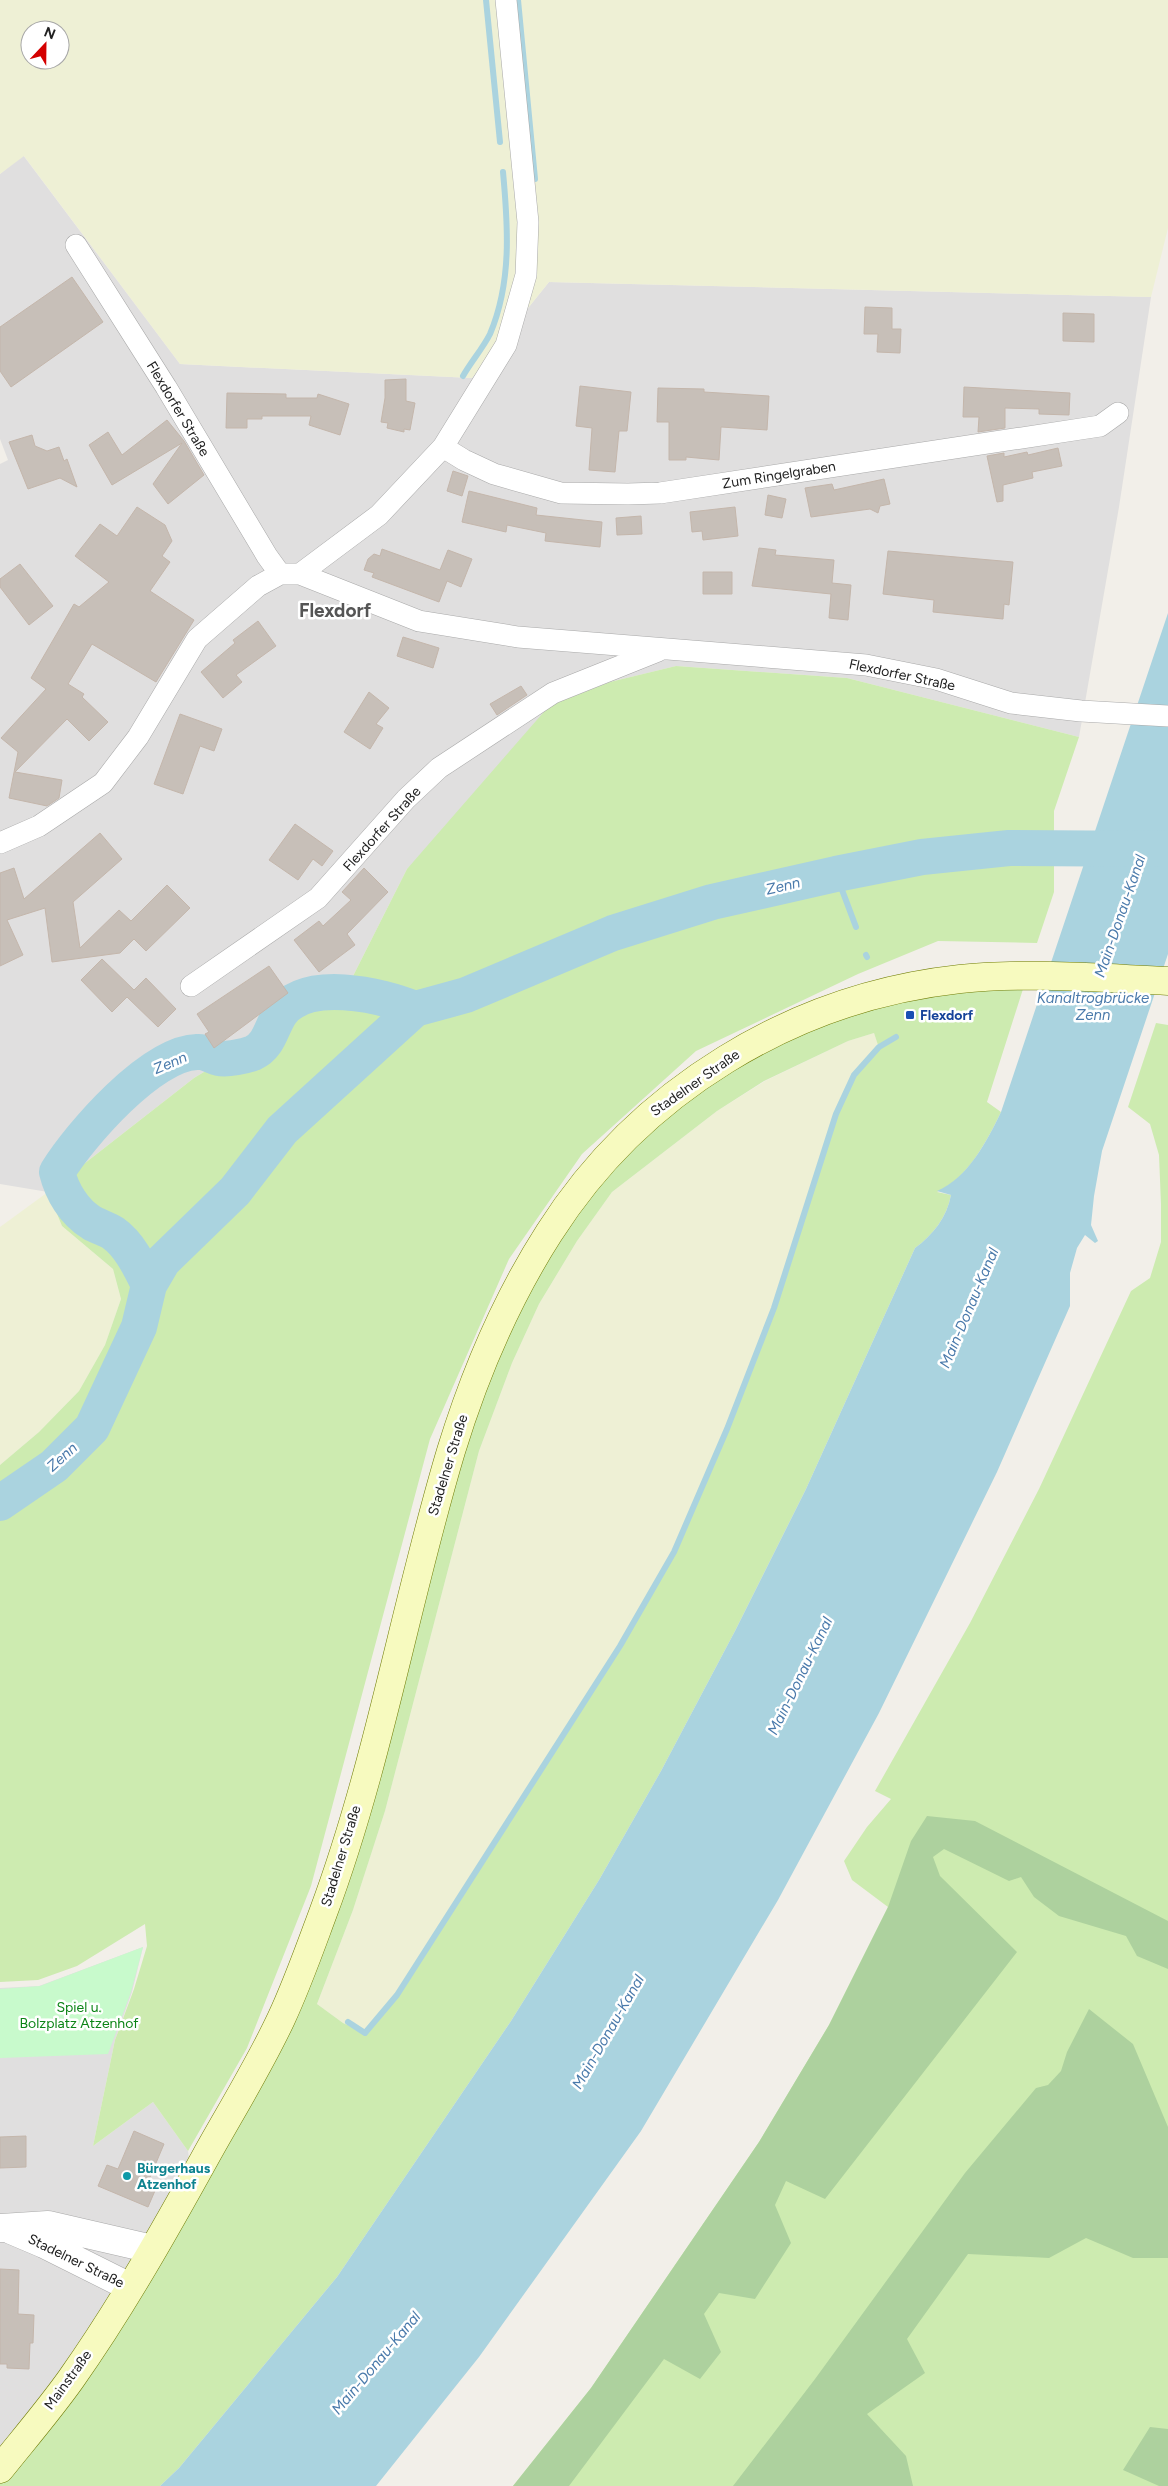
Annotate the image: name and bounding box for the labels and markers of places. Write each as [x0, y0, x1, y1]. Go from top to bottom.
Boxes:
place label: Flexdorf [920, 1007, 974, 1024]
marker: Flexdorf [904, 1009, 916, 1021]
place label: Bürgerhaus Atzenhof [137, 2160, 211, 2193]
marker: Bürgerhaus Atzenhof [121, 2170, 133, 2182]

